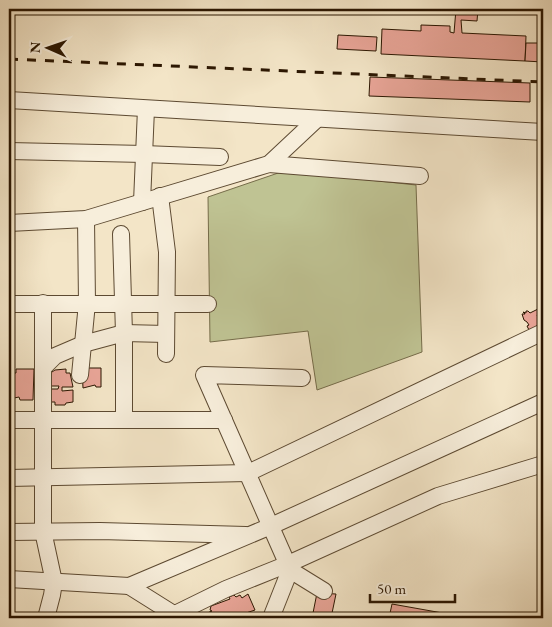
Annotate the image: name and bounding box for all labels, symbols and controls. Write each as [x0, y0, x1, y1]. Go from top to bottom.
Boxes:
north arrow [22, 22, 72, 72]
text: N [26, 41, 44, 54]
scale bar [370, 572, 454, 604]
text: 50 m [377, 579, 406, 598]

